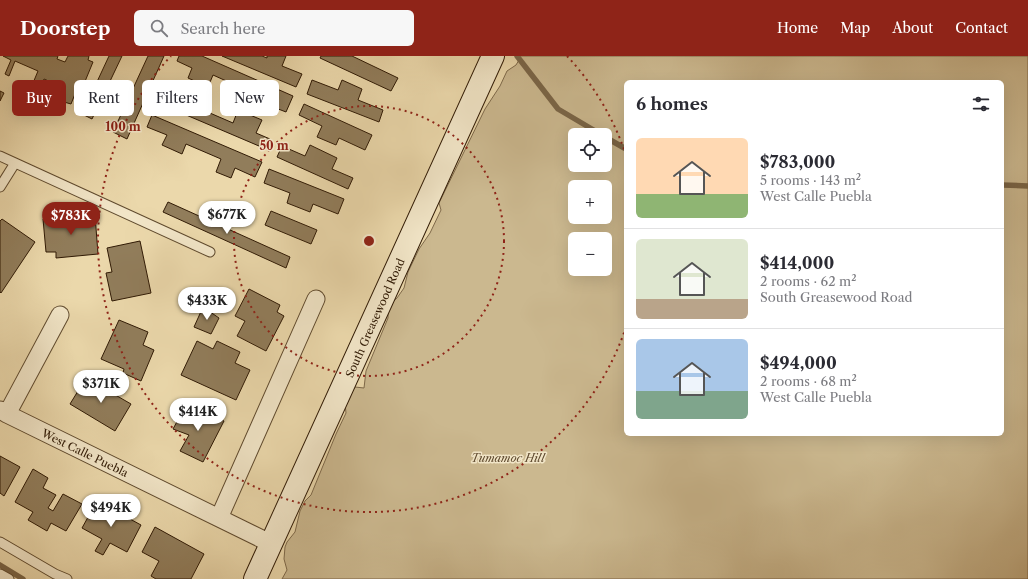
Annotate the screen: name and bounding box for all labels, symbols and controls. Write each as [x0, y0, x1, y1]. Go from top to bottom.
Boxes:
search box [134, 10, 414, 46]
text: Doorstep [20, 17, 110, 40]
icon: search [148, 17, 170, 39]
text: Search here [180, 19, 265, 38]
text: Home [777, 19, 818, 37]
text: Map [840, 19, 870, 37]
text: About [892, 19, 933, 37]
text: Contact [955, 19, 1008, 37]
chip: Buy [12, 80, 66, 116]
chip: Rent [74, 80, 134, 116]
chip: Filters [142, 80, 212, 116]
chip: New [220, 80, 279, 116]
icon: filters [970, 93, 992, 115]
text: 6 homes [636, 94, 708, 114]
text: 100 m [105, 119, 141, 134]
map controls [568, 128, 612, 276]
button: locate [568, 128, 612, 172]
text: 50 m [259, 138, 289, 153]
text: $783,000 [760, 152, 835, 172]
icon: home [668, 154, 716, 202]
text: 5 rooms · 143 m² [760, 172, 861, 188]
button: + [568, 180, 612, 224]
text: West Calle Puebla [760, 188, 872, 204]
pin: $677K [199, 201, 255, 235]
pin: $783K [43, 202, 99, 236]
text: $677K [208, 206, 246, 222]
text: $783K [51, 207, 91, 223]
button: − [568, 232, 612, 276]
centre of rings [362, 234, 376, 248]
text: $414,000 [760, 253, 834, 273]
icon: home [668, 255, 716, 303]
street label: South Greasewood Road [342, 256, 408, 380]
text: 2 rooms · 62 m² [760, 273, 857, 289]
pin: $433K [179, 287, 235, 321]
text: South Greasewood Road [760, 289, 913, 305]
text: $433K [187, 292, 227, 308]
text: $494,000 [760, 353, 837, 373]
icon: home [668, 355, 716, 403]
pin: $371K [73, 370, 129, 404]
text: 2 rooms · 68 m² [760, 373, 857, 389]
text: $371K [82, 375, 120, 391]
text: West Calle Puebla [760, 389, 872, 405]
pin: $414K [170, 398, 226, 432]
text: $414K [179, 403, 217, 419]
street label: West Calle Puebla [39, 426, 131, 480]
park label: Tumamoc Hill [471, 451, 546, 465]
pin: $494K [83, 494, 139, 528]
text: $494K [91, 499, 131, 515]

